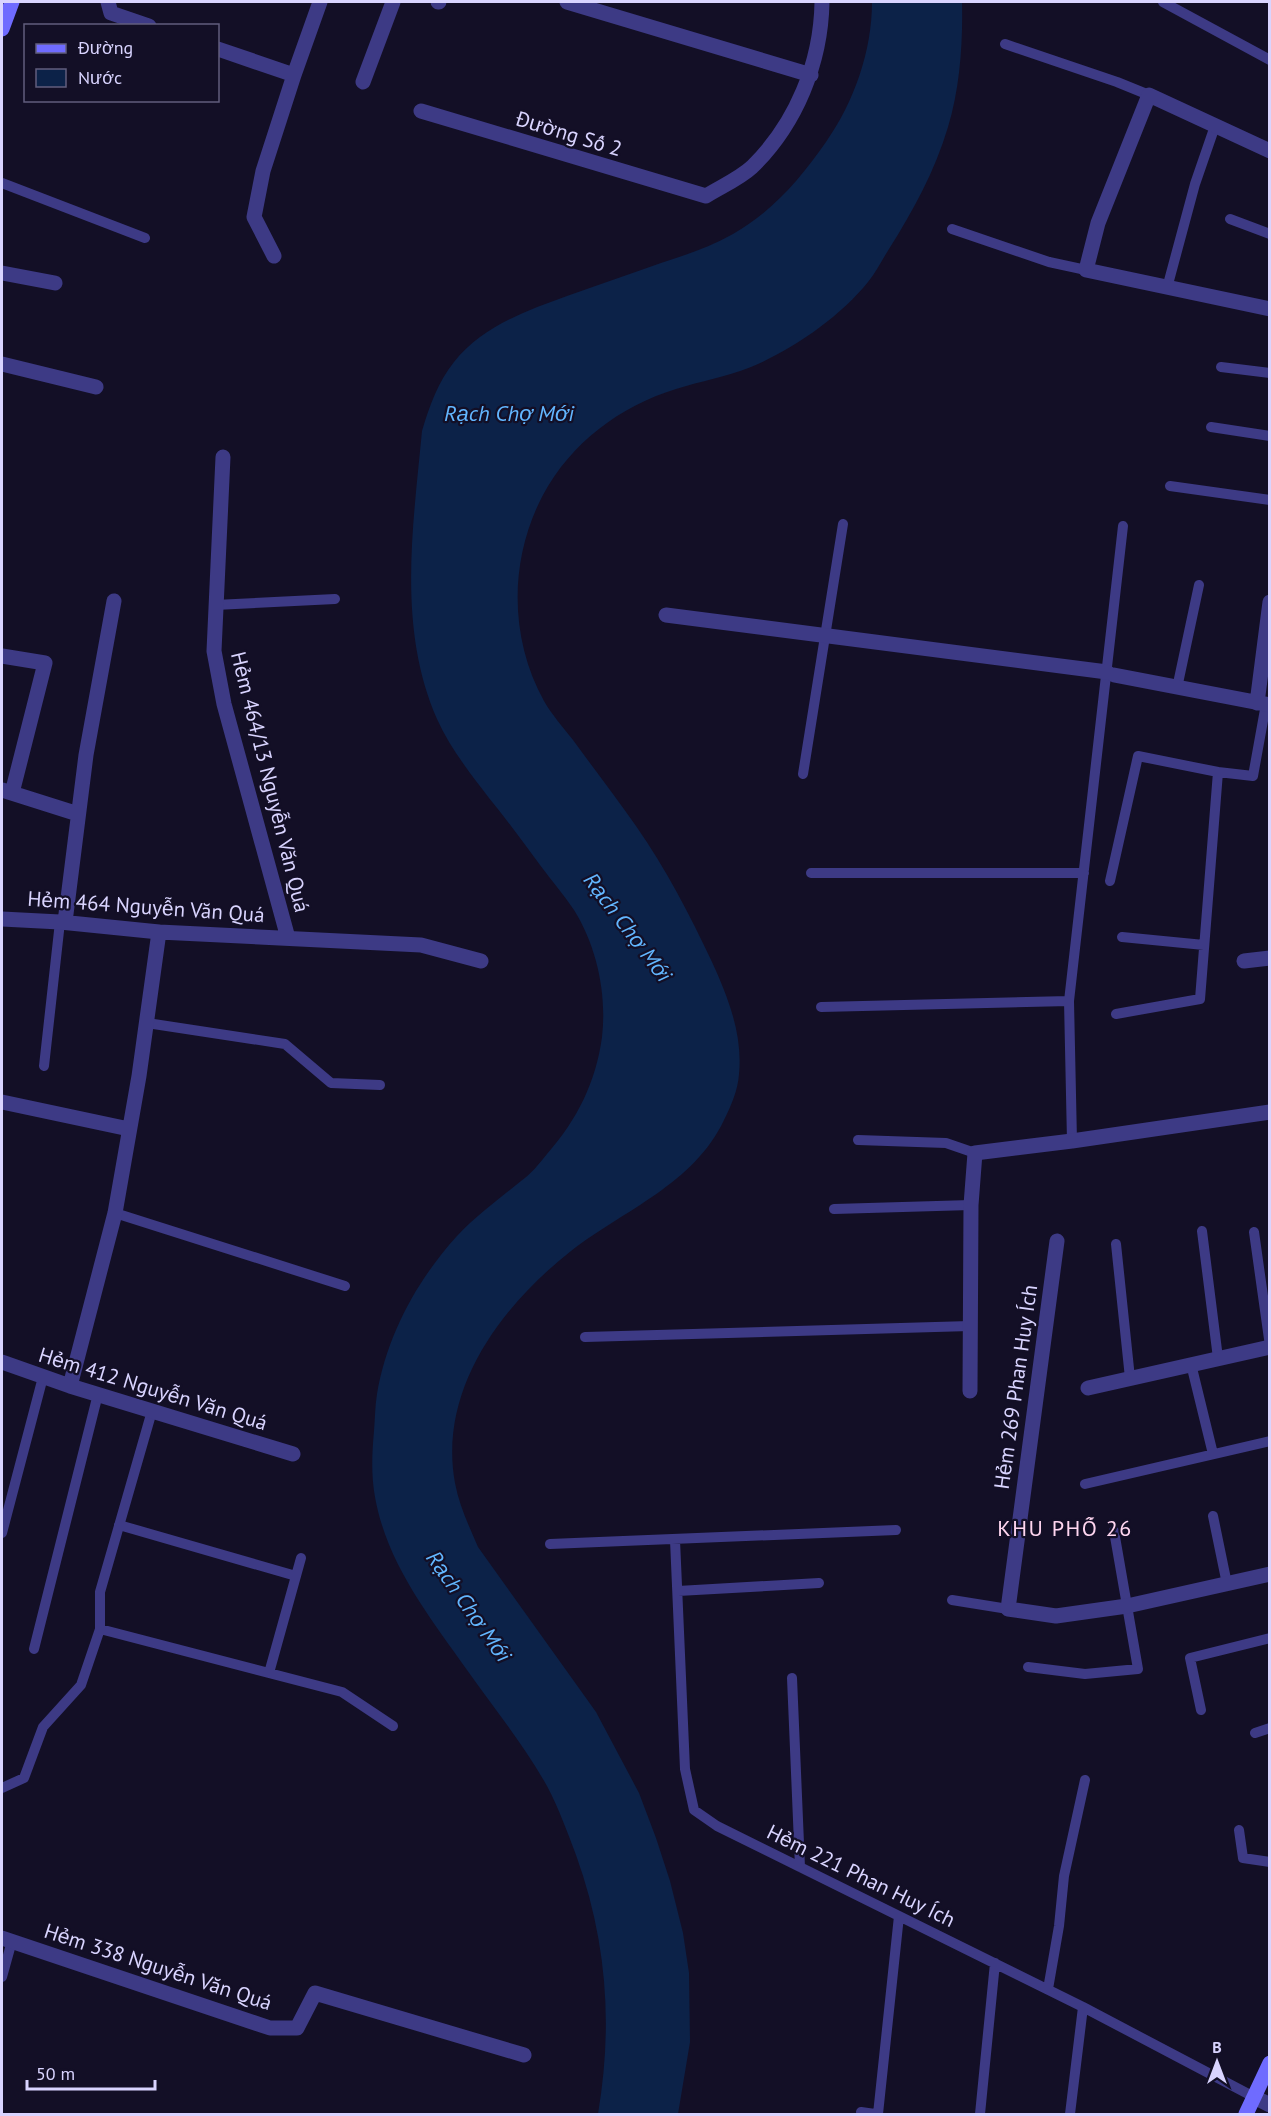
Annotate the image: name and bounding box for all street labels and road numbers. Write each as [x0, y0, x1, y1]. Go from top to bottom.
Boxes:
street label: Đường Số 2 [512, 104, 625, 162]
street label: Hẻm 464/13 Nguyễn Văn Quá [225, 649, 316, 915]
street label: Hẻm 464 Nguyễn Văn Quá [27, 885, 265, 928]
street label: Hẻm 269 Phan Huy Ích [988, 1283, 1043, 1491]
street label: Hẻm 412 Nguyễn Văn Quá [36, 1341, 271, 1436]
street label: Hẻm 221 Phan Huy Ích [763, 1818, 960, 1933]
street label: Hẻm 338 Nguyễn Văn Quá [41, 1917, 275, 2016]

